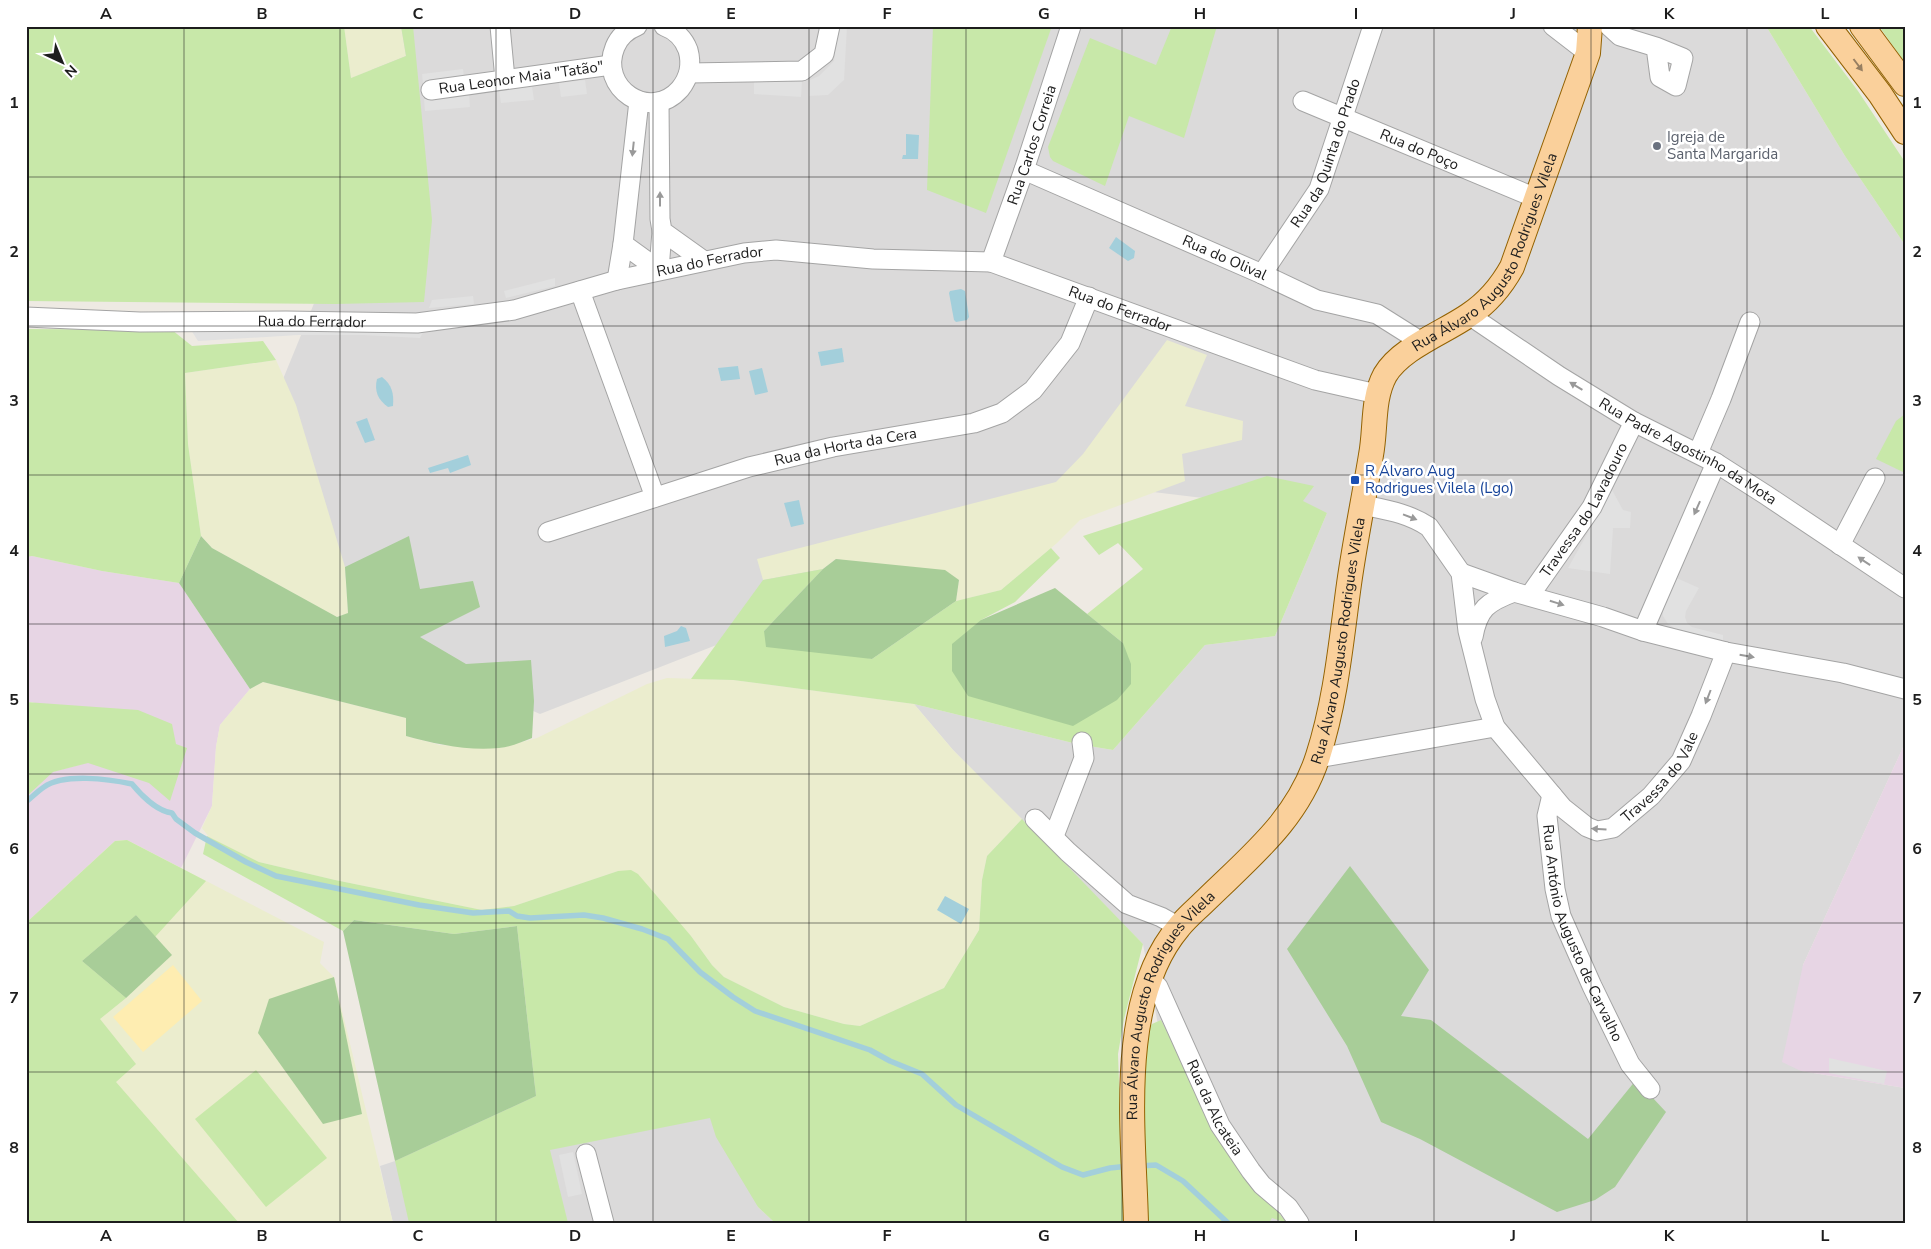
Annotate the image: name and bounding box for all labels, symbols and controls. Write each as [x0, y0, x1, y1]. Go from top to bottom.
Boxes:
text: A [100, 3, 112, 25]
text: B [256, 3, 268, 25]
text: C [413, 3, 424, 25]
text: D [569, 3, 581, 25]
text: E [726, 3, 736, 25]
text: F [883, 3, 892, 25]
text: G [1038, 3, 1050, 25]
text: H [1194, 3, 1206, 25]
text: I [1354, 3, 1358, 25]
text: J [1509, 3, 1516, 25]
text: K [1664, 3, 1676, 25]
text: L [1821, 3, 1830, 25]
north arrow [38, 38, 88, 88]
street label: Rua Leonor Maia "Tatão" [438, 56, 605, 99]
one-way arrow [1853, 58, 1863, 72]
text: N [60, 61, 81, 81]
street label: Rua da Quinta do Prado [1286, 76, 1365, 232]
street label: Rua Carlos Correia [1002, 82, 1061, 208]
text: 1 [9, 92, 19, 114]
text: 1 [1912, 92, 1922, 114]
street label: Rua do Poço [1377, 124, 1462, 175]
place label: Igreja de Santa Margarida [1667, 127, 1778, 164]
marker: Igreja de Santa Margarida [1651, 140, 1663, 152]
one-way arrow [629, 142, 637, 158]
street label: Rua Álvaro Augusto Rodrigues Vilela [1408, 150, 1562, 356]
one-way arrow [656, 191, 664, 207]
street label: Rua do Olival [1179, 230, 1271, 285]
text: 2 [9, 241, 19, 263]
street label: Rua do Ferrador [655, 241, 764, 281]
text: 2 [1912, 241, 1922, 263]
street label: Rua do Ferrador [1066, 281, 1175, 337]
street label: Rua do Ferrador [258, 311, 367, 332]
one-way arrow [1570, 382, 1583, 391]
text: 3 [9, 390, 19, 412]
text: 3 [1912, 390, 1922, 412]
street label: Rua Padre Agostinho da Mota [1595, 393, 1781, 509]
street label: Rua da Horta da Cera [772, 423, 918, 471]
street label: Travessa do Lavadouro [1535, 439, 1632, 581]
place label: R Álvaro Aug Rodrigues Vilela (Lgo) [1365, 461, 1514, 498]
marker: R Álvaro Aug Rodrigues Vilela (Lgo) [1349, 474, 1361, 486]
one-way arrow [1692, 501, 1700, 515]
one-way arrow [1403, 513, 1418, 521]
street label: Rua Álvaro Augusto Rodrigues Vilela [1306, 516, 1370, 767]
text: 4 [9, 540, 19, 562]
text: 4 [1912, 540, 1922, 562]
one-way arrow [1858, 556, 1871, 566]
one-way arrow [1550, 600, 1565, 608]
one-way arrow [1740, 652, 1756, 660]
text: 5 [9, 689, 19, 711]
text: 5 [1912, 689, 1922, 711]
one-way arrow [1704, 690, 1712, 705]
street label: Travessa do Vale [1617, 728, 1703, 827]
street label: Rua António Augusto de Carvalho [1538, 823, 1628, 1045]
one-way arrow [1590, 824, 1606, 832]
text: 6 [9, 838, 19, 860]
text: 6 [1912, 838, 1922, 860]
street label: Rua Álvaro Augusto Rodrigues Vilela [1122, 886, 1220, 1120]
text: 7 [9, 987, 19, 1009]
text: 7 [1912, 987, 1922, 1009]
street label: Rua da Alcateia [1182, 1056, 1248, 1160]
text: 8 [9, 1137, 19, 1159]
text: 8 [1912, 1137, 1922, 1159]
text: A [100, 1225, 112, 1247]
text: B [256, 1225, 268, 1247]
text: C [413, 1225, 424, 1247]
text: D [569, 1225, 581, 1247]
text: E [726, 1225, 736, 1247]
text: F [883, 1225, 892, 1247]
text: G [1038, 1225, 1050, 1247]
text: H [1194, 1225, 1206, 1247]
text: I [1354, 1225, 1358, 1247]
text: J [1509, 1225, 1516, 1247]
text: K [1664, 1225, 1676, 1247]
text: L [1821, 1225, 1830, 1247]

